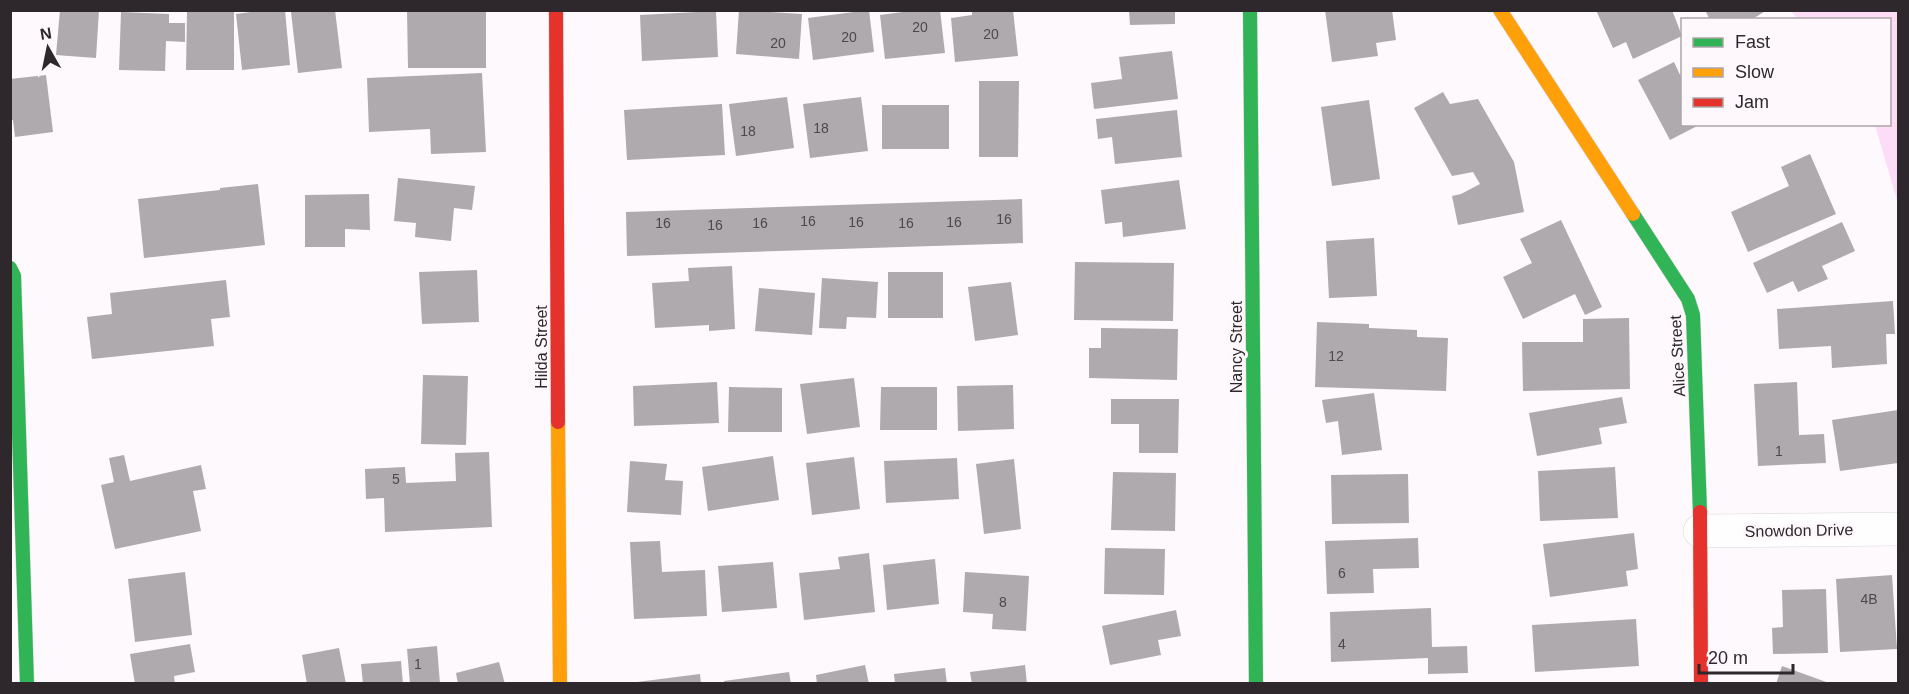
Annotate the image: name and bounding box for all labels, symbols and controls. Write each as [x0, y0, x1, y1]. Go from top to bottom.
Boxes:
north arrow [18, 18, 78, 78]
legend [1681, 18, 1891, 126]
house number: 20 [912, 19, 928, 35]
text: N [39, 24, 53, 43]
house number: 20 [983, 26, 999, 42]
house number: 20 [841, 29, 857, 45]
text: Fast [1735, 32, 1770, 52]
house number: 20 [770, 35, 786, 51]
text: Slow [1735, 62, 1775, 82]
text: Jam [1735, 92, 1769, 112]
house number: 18 [813, 120, 829, 136]
house number: 18 [740, 123, 756, 139]
house number: 16 [996, 211, 1012, 227]
house number: 16 [800, 213, 816, 229]
house number: 16 [848, 214, 864, 230]
house number: 16 [946, 214, 962, 230]
house number: 16 [655, 215, 671, 231]
house number: 16 [752, 215, 768, 231]
house number: 16 [898, 215, 914, 231]
house number: 16 [707, 217, 723, 233]
street label: Nancy Street [1228, 300, 1245, 393]
street label: Hilda Street [533, 305, 550, 389]
street label: Alice Street [1667, 314, 1688, 397]
house number: 12 [1328, 348, 1344, 364]
house number: 1 [1775, 443, 1783, 459]
house number: 5 [392, 471, 400, 487]
street label: Snowdon Drive [1745, 521, 1854, 540]
house number: 6 [1338, 565, 1346, 581]
house number: 4B [1860, 591, 1878, 607]
house number: 8 [999, 594, 1007, 610]
house number: 4 [1338, 636, 1346, 652]
scale bar [1699, 637, 1794, 675]
text: 20 m [1708, 648, 1748, 668]
house number: 1 [414, 656, 422, 672]

